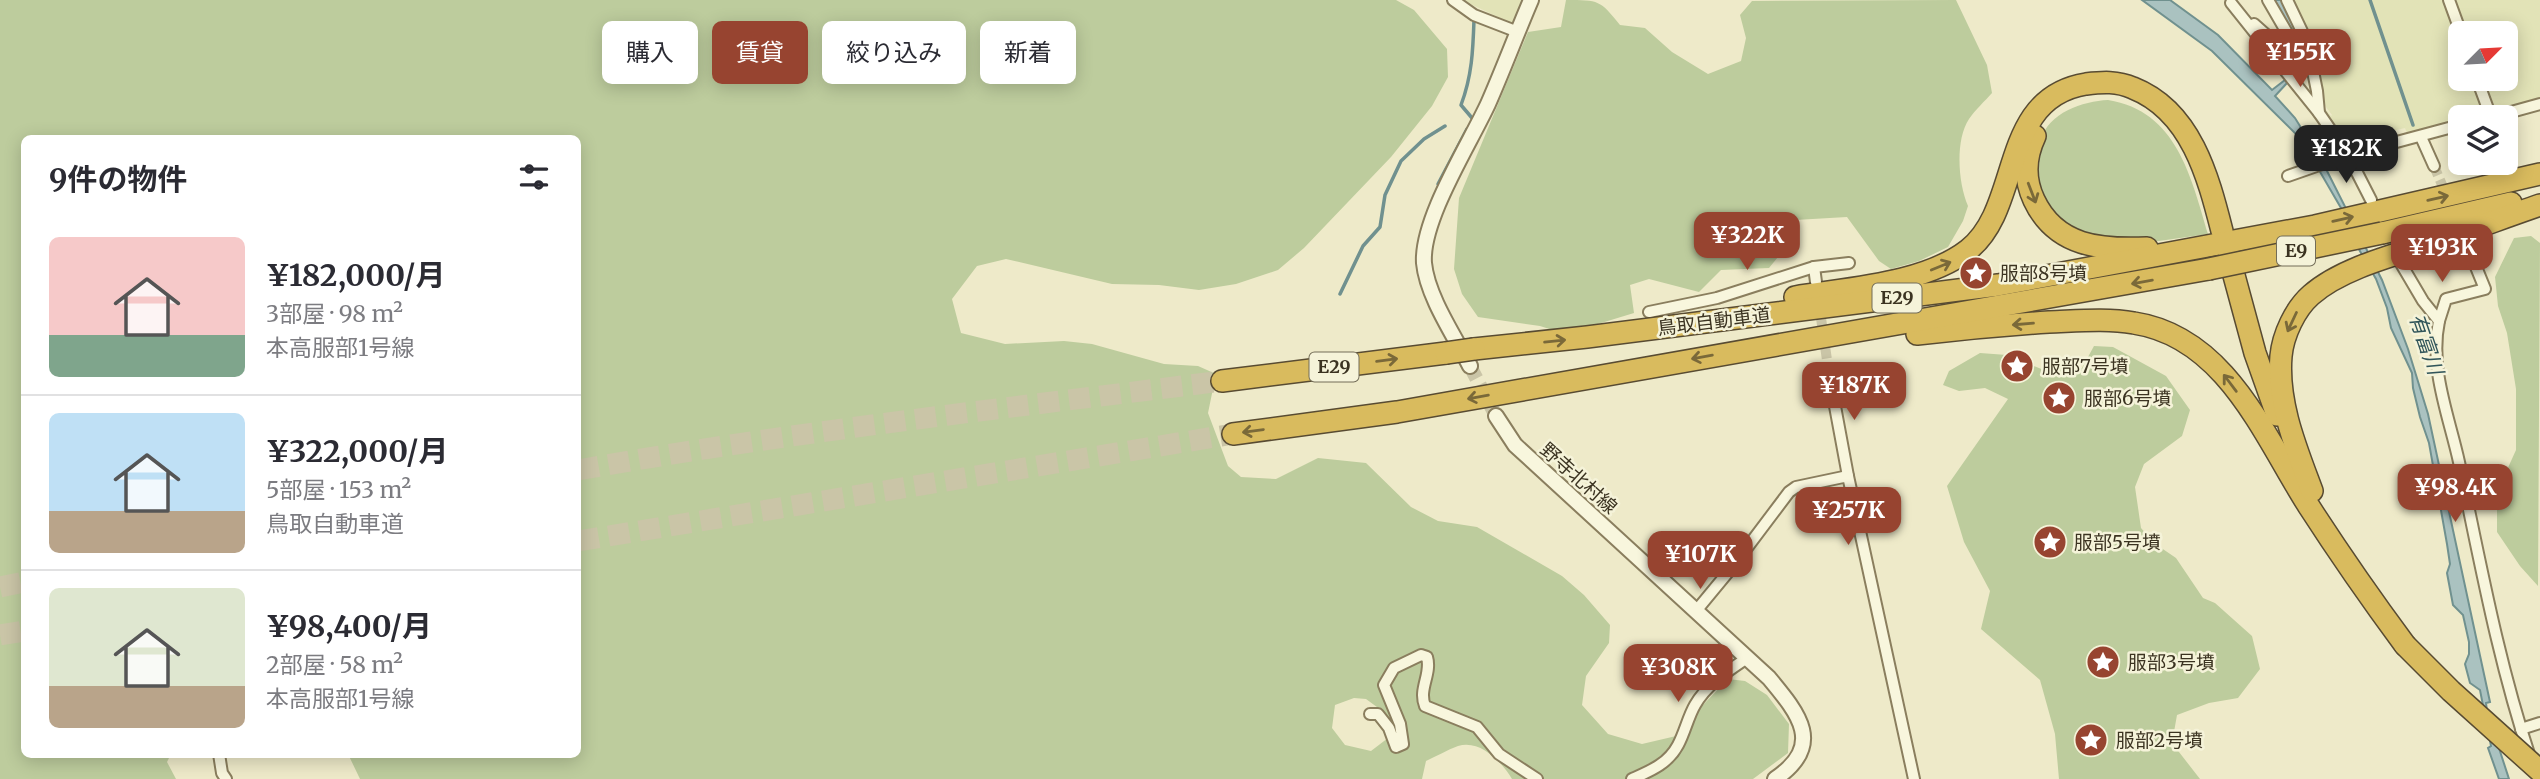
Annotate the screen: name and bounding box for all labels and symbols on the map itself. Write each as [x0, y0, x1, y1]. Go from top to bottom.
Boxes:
north arrow [2448, 21, 2518, 91]
pin: ¥155K [2251, 29, 2349, 89]
pin: ¥182K [2297, 125, 2395, 185]
one-way arrow [2026, 182, 2039, 204]
one-way arrow [2426, 191, 2449, 204]
pin: ¥322K [1698, 212, 1796, 272]
one-way arrow [2331, 212, 2354, 226]
pin: ¥193K [2393, 224, 2491, 284]
road number: E9 [2277, 236, 2315, 265]
place icon: 服部8号墳 [1957, 254, 1995, 292]
one-way arrow [1930, 258, 1952, 271]
place label: 服部8号墳 [2000, 261, 2087, 285]
one-way arrow [2131, 275, 2154, 289]
road number: E29 [1872, 284, 1922, 312]
street label: 鳥取自動車道 [1656, 302, 1772, 340]
water label: 有富川 [2403, 310, 2450, 380]
one-way arrow [2285, 311, 2299, 332]
one-way arrow [2012, 318, 2035, 331]
one-way arrow [1543, 334, 1566, 347]
place icon: 服部7号墳 [1998, 347, 2036, 385]
one-way arrow [1691, 351, 1714, 364]
road number: E29 [1310, 352, 1358, 382]
one-way arrow [1375, 354, 1398, 367]
place label: 服部7号墳 [2042, 354, 2129, 378]
pin: ¥187K [1805, 362, 1903, 422]
one-way arrow [2223, 374, 2238, 393]
place icon: 服部6号墳 [2040, 379, 2078, 417]
place label: 服部6号墳 [2084, 386, 2172, 410]
one-way arrow [1467, 391, 1490, 404]
one-way arrow [1242, 425, 1265, 438]
street label: 野寺北村線 [1536, 437, 1622, 519]
pin: ¥98.4K [2398, 464, 2512, 524]
pin: ¥257K [1799, 488, 1897, 547]
place icon: 服部5号墳 [2031, 523, 2069, 561]
place label: 服部5号墳 [2074, 530, 2161, 554]
pin: ¥107K [1651, 532, 1749, 591]
place icon: 服部3号墳 [2084, 643, 2122, 681]
pin: ¥308K [1629, 644, 1727, 704]
place label: 服部3号墳 [2128, 650, 2215, 674]
place icon: 服部2号墳 [2072, 721, 2110, 759]
place label: 服部2号墳 [2116, 728, 2203, 752]

